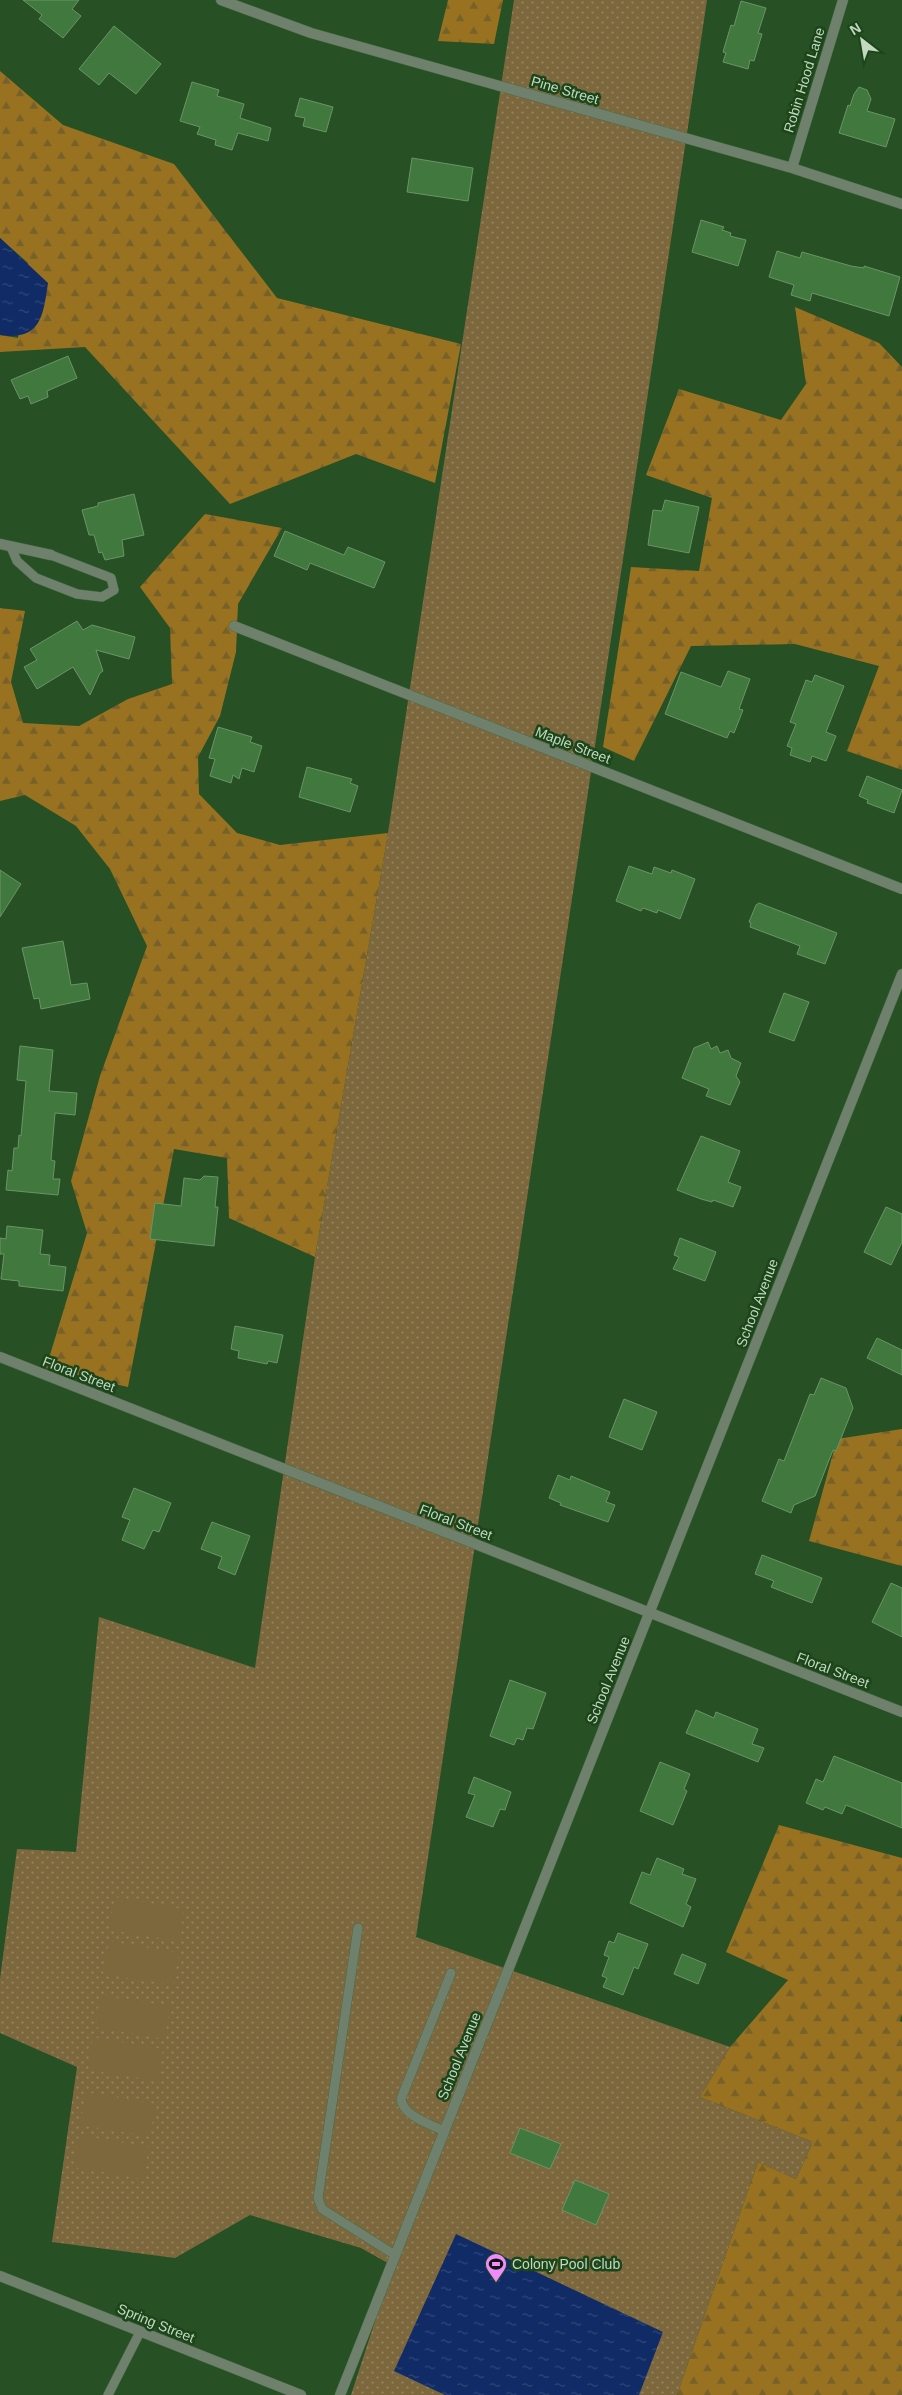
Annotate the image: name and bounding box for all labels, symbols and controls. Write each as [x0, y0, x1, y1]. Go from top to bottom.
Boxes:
north arrow [837, 15, 887, 65]
text: N [847, 19, 864, 38]
street label: Robin Hood Lane [780, 25, 828, 134]
street label: Pine Street [530, 73, 601, 107]
street label: Maple Street [533, 723, 613, 767]
street label: School Avenue [733, 1256, 781, 1349]
street label: Floral Street [41, 1353, 118, 1395]
street label: Floral Street [418, 1501, 495, 1543]
street label: School Avenue [583, 1634, 633, 1726]
street label: Floral Street [795, 1649, 872, 1691]
street label: School Avenue [434, 2010, 484, 2102]
sports icon: Colony Pool Club [484, 2252, 508, 2283]
place label: Colony Pool Club [512, 2256, 620, 2272]
street label: Spring Street [115, 2300, 197, 2346]

